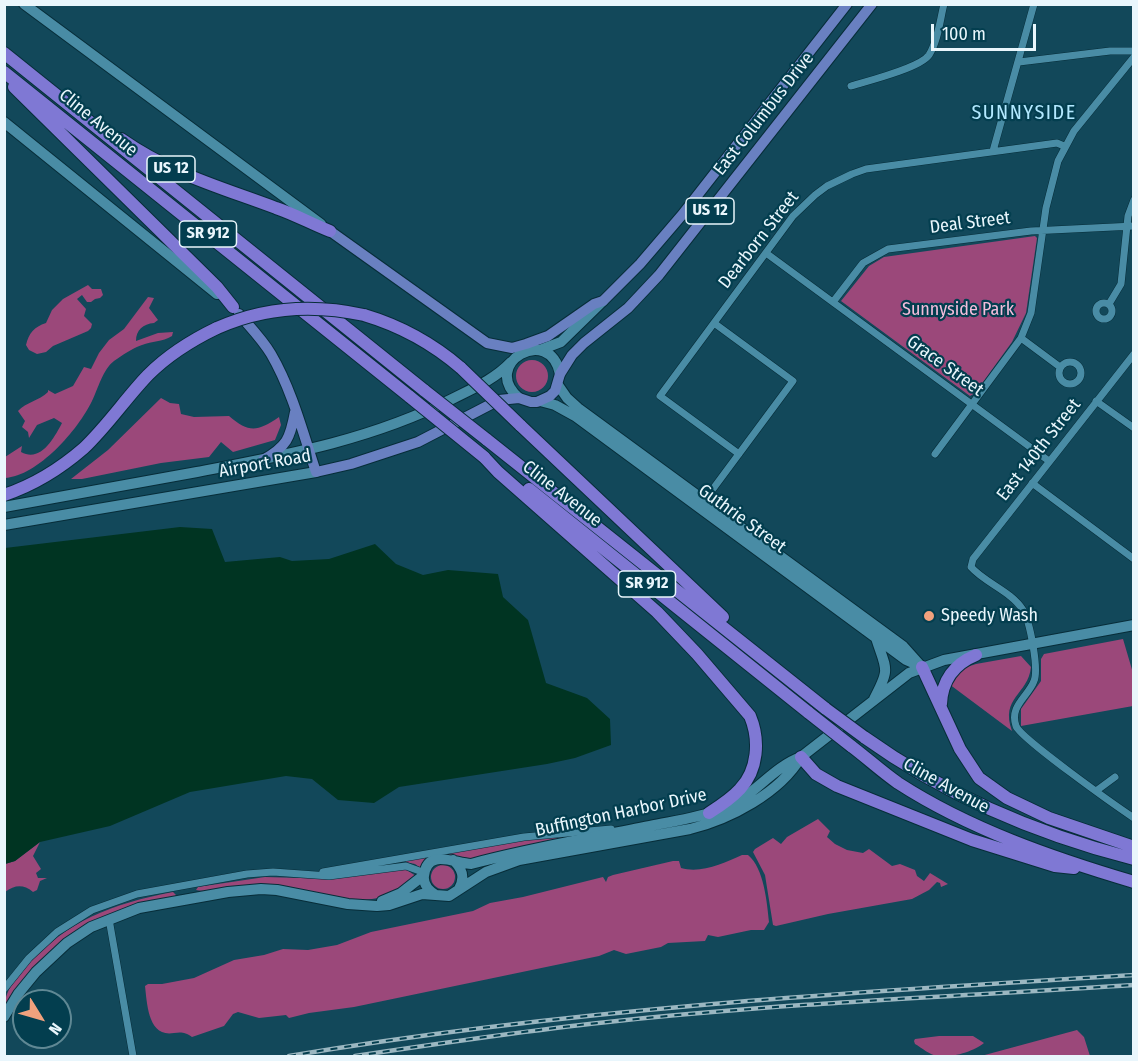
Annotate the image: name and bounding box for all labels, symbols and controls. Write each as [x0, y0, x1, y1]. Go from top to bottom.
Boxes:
scale bar [934, 12, 1039, 50]
text: 100 m [942, 23, 986, 45]
street label: East Columbus Drive [709, 48, 819, 180]
street label: Cline Avenue [54, 85, 142, 161]
district label: SUNNYSIDE [971, 101, 1077, 125]
road number: US 12 [147, 156, 195, 182]
street label: Dearborn Street [714, 187, 804, 293]
road number: US 12 [686, 198, 734, 224]
street label: Deal Street [928, 207, 1012, 239]
road number: SR 912 [180, 221, 236, 247]
park label: Sunnyside Park [902, 299, 1014, 321]
street label: Grace Street [902, 331, 988, 401]
street label: East 140th Street [992, 395, 1086, 505]
street label: Airport Road [217, 445, 313, 483]
street label: Cline Avenue [518, 456, 606, 532]
street label: Guthrie Street [694, 480, 790, 558]
road number: SR 912 [618, 571, 676, 597]
place label: Speedy Wash [941, 605, 1038, 627]
marker: Speedy Wash [922, 609, 936, 623]
street label: Cline Avenue [899, 754, 993, 818]
street label: Buffington Harbor Drive [533, 784, 709, 842]
north arrow [12, 989, 72, 1049]
text: N [45, 1019, 66, 1038]

